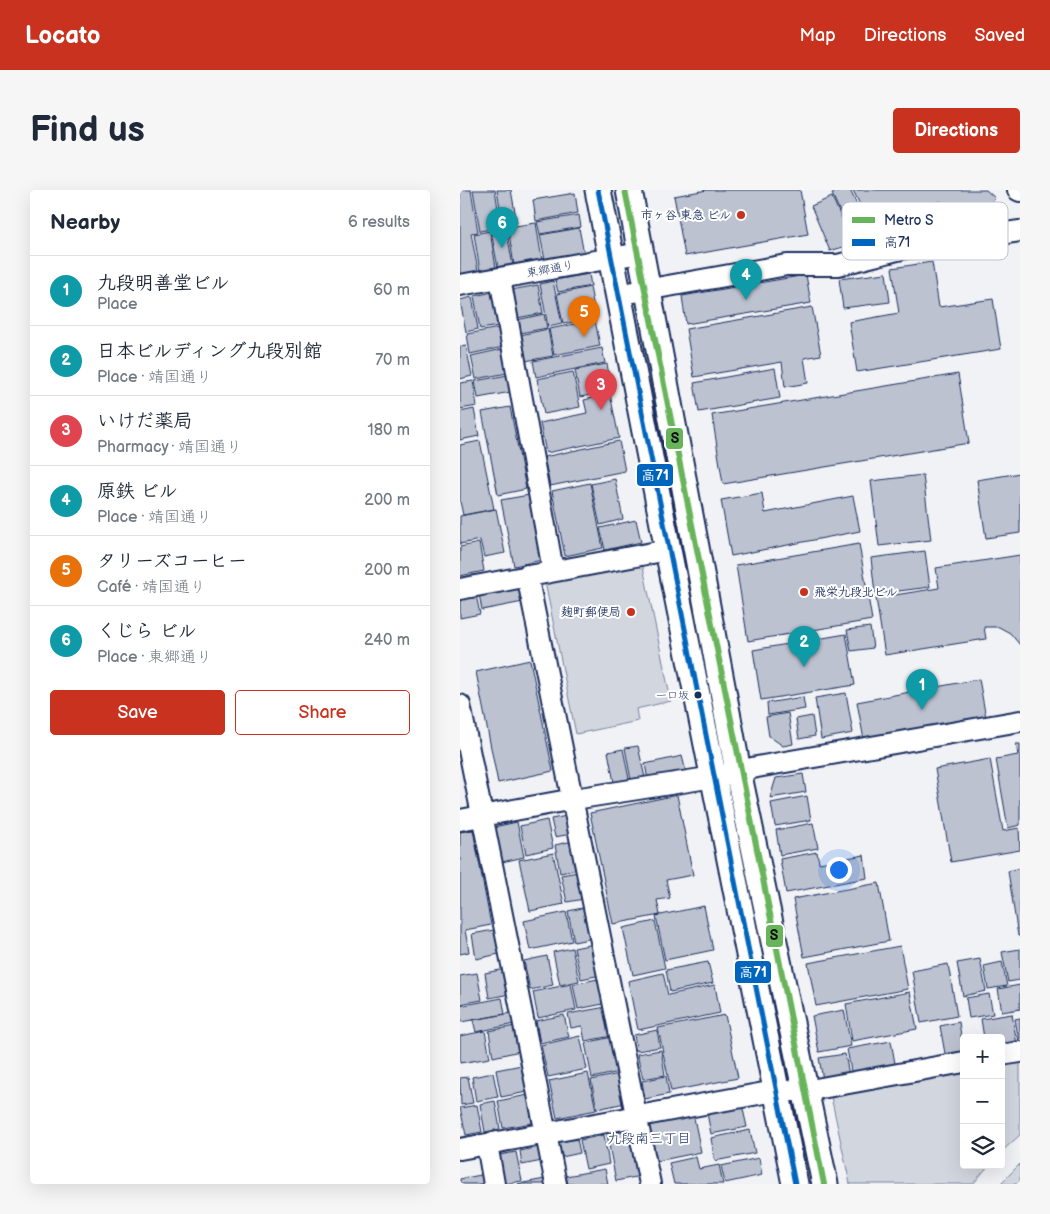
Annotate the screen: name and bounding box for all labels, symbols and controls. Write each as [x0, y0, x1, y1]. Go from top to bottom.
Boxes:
text: Locato [25, 21, 100, 50]
text: Map [800, 25, 836, 46]
text: Directions [864, 25, 946, 46]
text: Saved [974, 25, 1025, 46]
button: Directions [893, 108, 1020, 153]
text: Find us [30, 109, 145, 152]
legend [842, 202, 1008, 260]
pin: 6 [486, 207, 518, 248]
place label: 市ヶ谷 東急 ビル [641, 208, 731, 223]
marker: 市ヶ谷 東急 ビル [735, 209, 747, 221]
text: Nearby [50, 210, 120, 235]
text: Metro S [884, 212, 933, 229]
text: 6 results [348, 213, 410, 232]
text: 高71 [884, 234, 910, 251]
street label: 東郷通り [525, 258, 575, 281]
pin: 4 [730, 259, 762, 300]
text: 九段明善堂ビル [97, 272, 230, 295]
text: 1 [63, 281, 69, 300]
text: 60 m [373, 281, 410, 300]
text: Place [97, 295, 138, 314]
pin: 5 [568, 296, 600, 337]
text: 日本ビルディング九段別館 [97, 340, 322, 363]
text: 2 [61, 351, 71, 370]
text: 70 m [375, 351, 410, 370]
text: Place · 靖国通り [97, 368, 212, 387]
pin: 3 [585, 369, 617, 410]
text: いけだ薬局 [97, 410, 193, 433]
text: 3 [61, 421, 71, 440]
text: 180 m [368, 421, 410, 440]
line badge: S [665, 427, 684, 450]
text: S [671, 430, 680, 447]
text: Pharmacy · 靖国通り [97, 438, 242, 457]
line badge: 高71 [636, 463, 674, 487]
text: 高71 [641, 467, 669, 484]
text: 原鉄 ビル [97, 480, 178, 503]
text: 4 [61, 491, 71, 510]
text: 200 m [364, 491, 410, 510]
text: Place · 靖国通り [97, 508, 212, 527]
text: タリーズコーヒー [97, 550, 247, 573]
text: 5 [61, 561, 71, 580]
text: 200 m [364, 561, 410, 580]
text: Café · 靖国通り [97, 578, 206, 597]
place label: 飛栄九段北ビル [814, 585, 898, 600]
marker: 飛栄九段北ビル [798, 586, 810, 598]
place label: 麹町郵便局 [561, 605, 621, 620]
marker: 麹町郵便局 [625, 606, 637, 618]
text: くじら ビル [97, 620, 197, 643]
pin: 2 [788, 626, 820, 667]
text: 6 [61, 631, 71, 650]
text: 240 m [364, 631, 410, 650]
text: Place · 東郷通り [97, 648, 212, 667]
pin: 1 [906, 669, 938, 710]
place label: 一口坂 [656, 689, 689, 702]
button: Save [50, 690, 225, 735]
button: Share [235, 690, 410, 735]
marker: 一口坂 [693, 690, 703, 700]
your location [826, 857, 852, 883]
line badge: S [765, 924, 784, 948]
text: S [770, 927, 779, 944]
line badge: 高71 [734, 960, 772, 984]
text: 高71 [739, 964, 767, 981]
map controls [960, 1034, 1005, 1169]
button: + [960, 1034, 1005, 1079]
button: − [960, 1079, 1005, 1124]
button: layers [960, 1124, 1005, 1169]
district label: 九段南三丁目 [607, 1130, 691, 1147]

